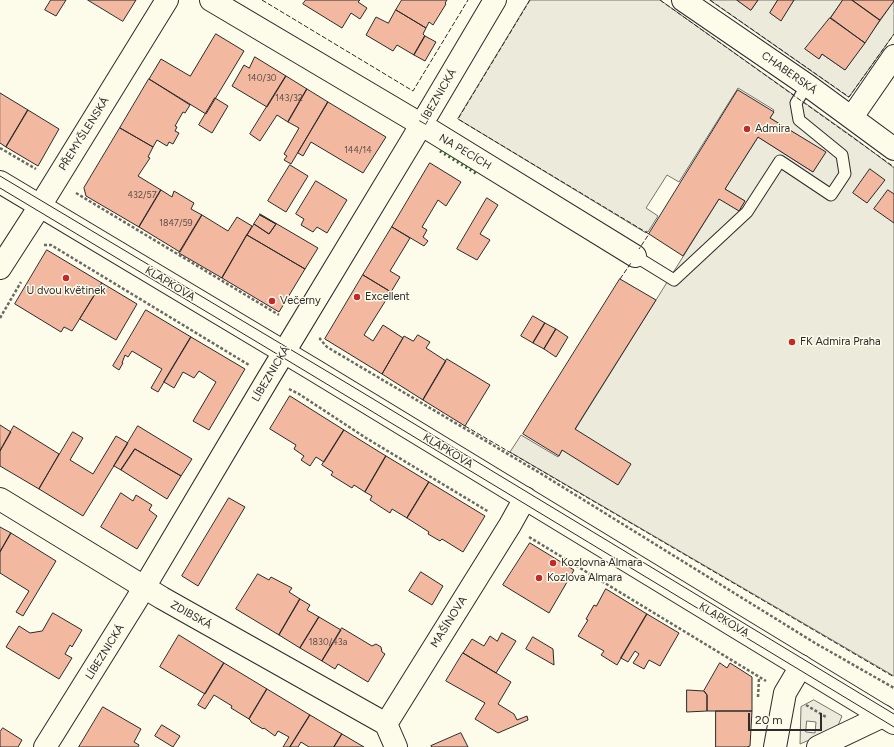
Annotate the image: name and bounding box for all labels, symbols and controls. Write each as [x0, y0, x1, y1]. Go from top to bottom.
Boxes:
street label: CHABERSKÁ [759, 49, 819, 97]
street label: LÍBEZNICKÁ [417, 67, 459, 127]
house number: 140/30 [247, 73, 277, 83]
house number: 143/32 [275, 93, 303, 103]
street label: PŘEMYŠLENSKÁ [56, 95, 112, 173]
place label: Admira [755, 122, 790, 136]
marker: Admira [742, 124, 752, 134]
street label: NA PECÍCH [436, 131, 494, 173]
house number: 144/14 [344, 145, 372, 155]
house number: 432/57 [127, 190, 157, 200]
house number: 1847/59 [159, 218, 193, 228]
street label: KLAPKOVA [143, 264, 197, 304]
marker: U dvou květinek [61, 273, 71, 283]
place label: U dvou květinek [26, 284, 106, 298]
place label: Excellent [365, 290, 410, 304]
marker: Excellent [352, 292, 362, 302]
place label: Večerny [280, 294, 321, 308]
marker: Večerny [267, 296, 277, 306]
place label: FK Admira Praha [800, 335, 881, 349]
marker: FK Admira Praha [787, 337, 797, 347]
street label: LÍBEZNICKÁ [249, 344, 293, 404]
street label: KLAPKOVA [421, 431, 475, 471]
place label: Kozlovna Almara [561, 556, 642, 570]
marker: Kozlovna Almara [548, 558, 558, 568]
place label: Kozlova Almara [547, 571, 622, 585]
marker: Kozlova Almara [534, 573, 544, 583]
street label: MAŠÍNOVA [428, 594, 470, 650]
street label: ZDIBSKÁ [168, 598, 214, 632]
street label: KLAPKOVA [697, 600, 751, 640]
street label: LÍBEZNICKÁ [83, 622, 127, 682]
house number: 1830/43a [309, 637, 347, 647]
scale bar [750, 705, 824, 731]
text: 20 m [755, 713, 783, 727]

